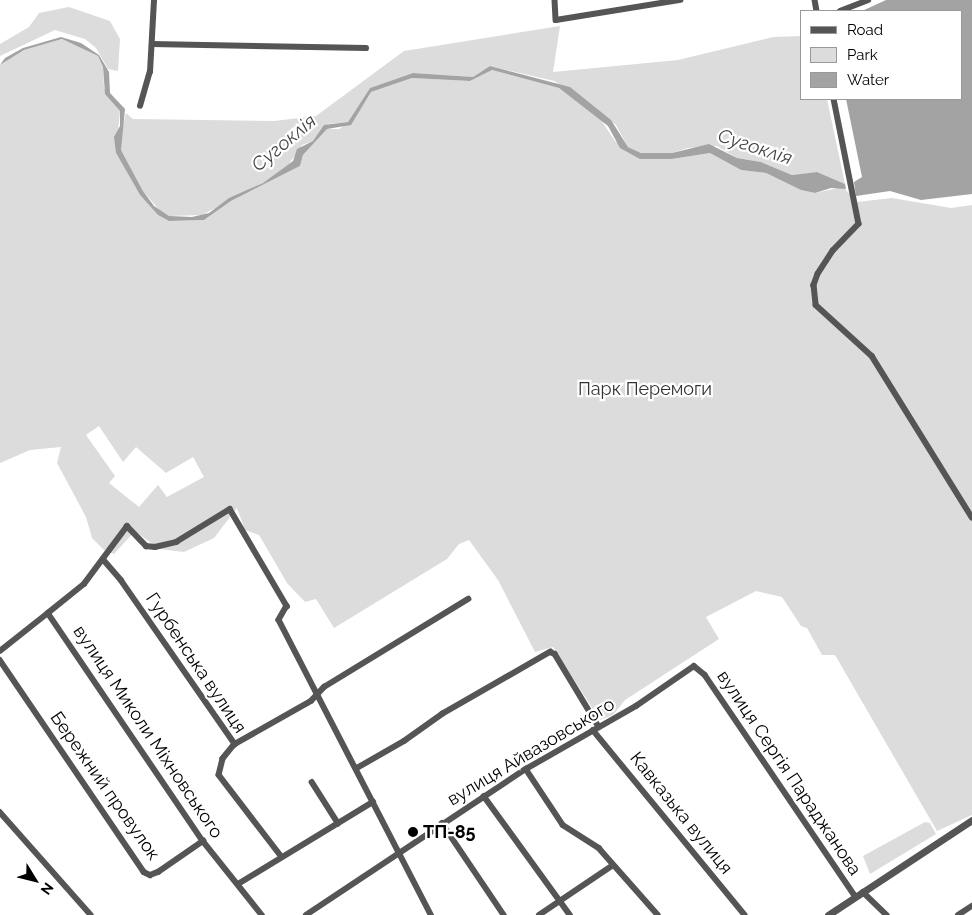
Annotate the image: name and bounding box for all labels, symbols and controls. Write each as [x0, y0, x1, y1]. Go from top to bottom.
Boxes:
legend [800, 10, 962, 100]
text: Road [847, 21, 883, 39]
text: Park [847, 46, 878, 64]
text: Water [847, 71, 889, 89]
water label: Сугоклія [247, 109, 321, 177]
water label: Сугоклія [715, 124, 795, 170]
park label: Парк Перемоги [578, 378, 712, 400]
street label: Гурбенська вулиця [141, 589, 251, 737]
street label: вулиця Миколи Міхновського [69, 621, 227, 843]
street label: вулиця Сергія Параджанова [712, 666, 866, 880]
street label: вулиця Айвазовського [443, 693, 619, 811]
street label: Бережний провулок [46, 708, 164, 864]
street label: Кавказька вулиця [625, 748, 737, 878]
place label: ТП-85 [423, 821, 476, 843]
marker: ТП-85 [407, 826, 419, 838]
north arrow [10, 855, 60, 905]
text: N [38, 880, 57, 898]

